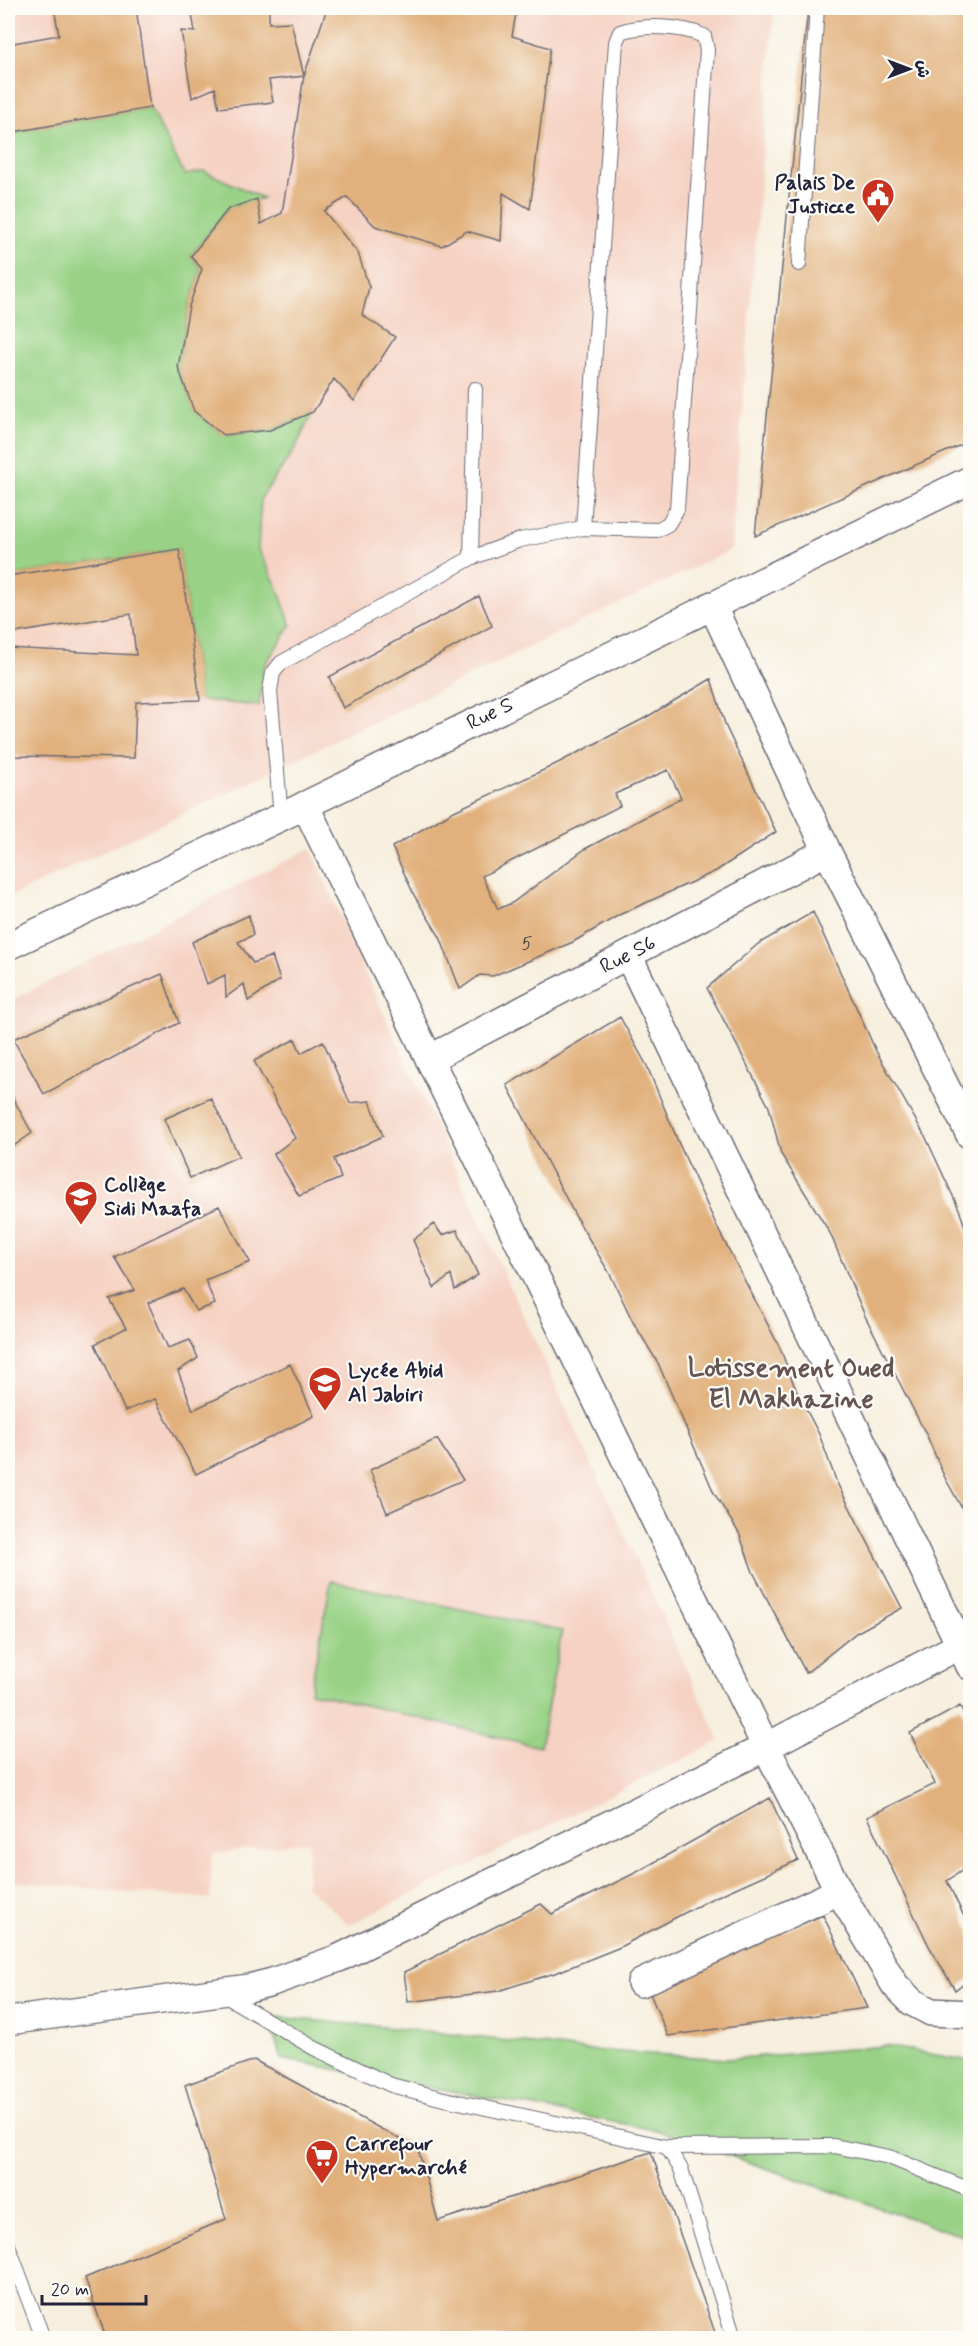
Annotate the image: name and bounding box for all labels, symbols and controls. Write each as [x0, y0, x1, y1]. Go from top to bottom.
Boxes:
north arrow [879, 39, 939, 99]
text: ش [912, 60, 933, 78]
place label: Palais De Justicce [774, 169, 856, 221]
public building icon: Palais De Justicce [860, 177, 896, 224]
street label: Rue S [462, 691, 518, 737]
street label: Rue S6 [595, 929, 661, 981]
house number: 5 [522, 932, 533, 956]
place label: Collège Sidi Maafa [104, 1171, 201, 1223]
school or university icon: Collège Sidi Maafa [63, 1179, 99, 1226]
district label: Lotissement Oued El Makhazine [688, 1351, 894, 1417]
place label: Lycée Abid Al Jabiri [348, 1357, 443, 1409]
school or university icon: Lycée Abid Al Jabiri [307, 1365, 343, 1412]
place label: Carrefour Hypermarché [345, 2130, 468, 2182]
supermarket icon: Carrefour Hypermarché [304, 2138, 340, 2185]
scale bar [42, 2268, 146, 2306]
text: 20 m [51, 2278, 89, 2302]

